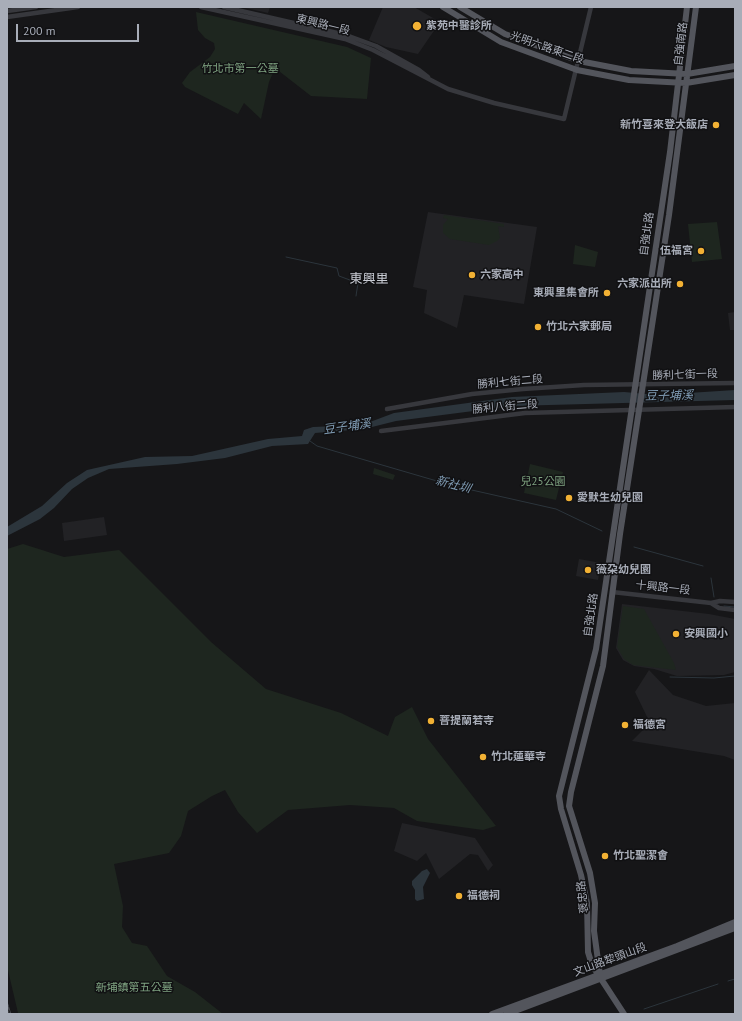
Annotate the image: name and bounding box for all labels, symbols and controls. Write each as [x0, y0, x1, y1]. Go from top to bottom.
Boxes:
street label: 東興路一段 [295, 12, 351, 38]
scale bar [18, 16, 141, 42]
place label: 紫苑中醫診所 [426, 19, 492, 33]
marker: 紫苑中醫診所 [411, 20, 423, 32]
street label: 自強南路 [672, 21, 690, 67]
text: 200 m [23, 23, 56, 38]
street label: 光明六路東二段 [508, 29, 586, 67]
park label: 竹北市第一公墓 [202, 62, 278, 76]
place label: 新竹喜來登大飯店 [620, 118, 708, 132]
marker: 新竹喜來登大飯店 [711, 120, 721, 130]
street label: 自強北路 [637, 211, 657, 257]
place label: 伍福宮 [660, 244, 693, 258]
marker: 伍福宮 [696, 246, 706, 256]
place label: 六家高中 [480, 268, 524, 282]
marker: 六家高中 [467, 270, 477, 280]
district label: 東興里 [350, 271, 388, 287]
place label: 六家派出所 [617, 277, 672, 291]
marker: 六家派出所 [675, 279, 685, 289]
place label: 東興里集會所 [533, 286, 599, 300]
marker: 東興里集會所 [602, 288, 612, 298]
place label: 竹北六家郵局 [546, 320, 612, 334]
marker: 竹北六家郵局 [533, 322, 543, 332]
street label: 勝利七街一段 [652, 367, 718, 383]
street label: 勝利七街二段 [477, 373, 543, 391]
water label: 豆子埔溪 [645, 388, 693, 404]
street label: 勝利八街二段 [472, 398, 538, 416]
water label: 豆子埔溪 [322, 417, 372, 437]
water label: 新社圳 [434, 473, 472, 497]
park label: 兒25公園 [521, 475, 565, 489]
place label: 愛默生幼兒園 [577, 491, 643, 505]
marker: 愛默生幼兒園 [564, 493, 574, 503]
place label: 薇朶幼兒園 [596, 563, 651, 577]
marker: 薇朶幼兒園 [583, 565, 593, 575]
street label: 十興路一段 [635, 579, 691, 597]
street label: 自強北路 [581, 592, 601, 638]
place label: 安興國小 [684, 627, 728, 641]
marker: 安興國小 [671, 629, 681, 639]
place label: 菩提蘭若寺 [439, 714, 494, 728]
marker: 菩提蘭若寺 [426, 716, 436, 726]
place label: 福德宮 [633, 718, 666, 732]
marker: 福德宮 [620, 720, 630, 730]
place label: 竹北蓮華寺 [491, 750, 546, 764]
marker: 竹北蓮華寺 [478, 752, 488, 762]
place label: 竹北聖潔會 [613, 849, 668, 863]
marker: 竹北聖潔會 [600, 851, 610, 861]
street label: 褒忠路 [575, 880, 591, 914]
place label: 福德祠 [467, 889, 500, 903]
marker: 福德祠 [454, 891, 464, 901]
street label: 文山路犂頭山段 [572, 941, 648, 979]
park label: 新埔鎮第五公墓 [96, 981, 172, 995]

